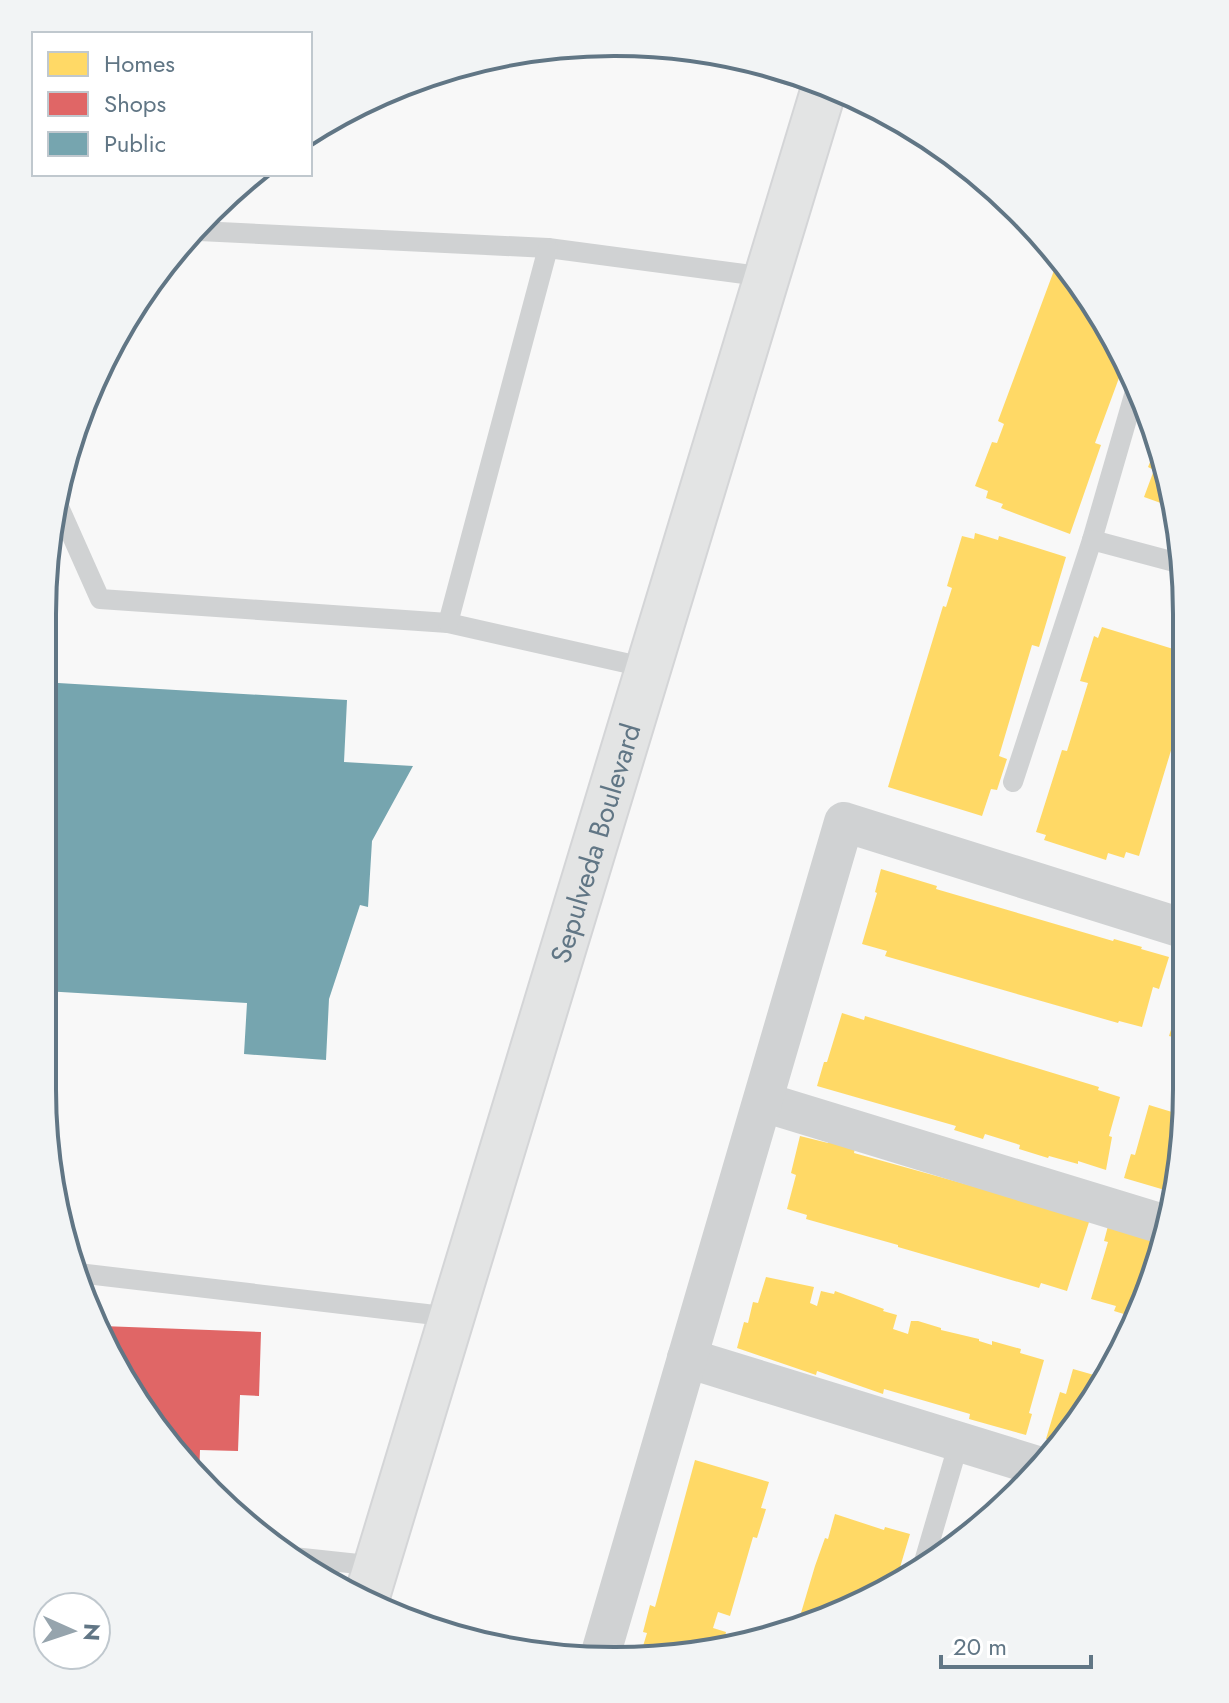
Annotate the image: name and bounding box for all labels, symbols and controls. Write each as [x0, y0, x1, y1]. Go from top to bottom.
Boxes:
legend [32, 32, 312, 176]
text: Homes [104, 46, 175, 81]
text: Shops [104, 86, 166, 121]
text: Public [104, 126, 166, 161]
street label: Sepulveda Boulevard [540, 718, 651, 968]
north arrow [32, 1591, 112, 1671]
scale bar [941, 1619, 1091, 1669]
text: N [76, 1622, 108, 1642]
text: 20 m [953, 1629, 1007, 1664]

